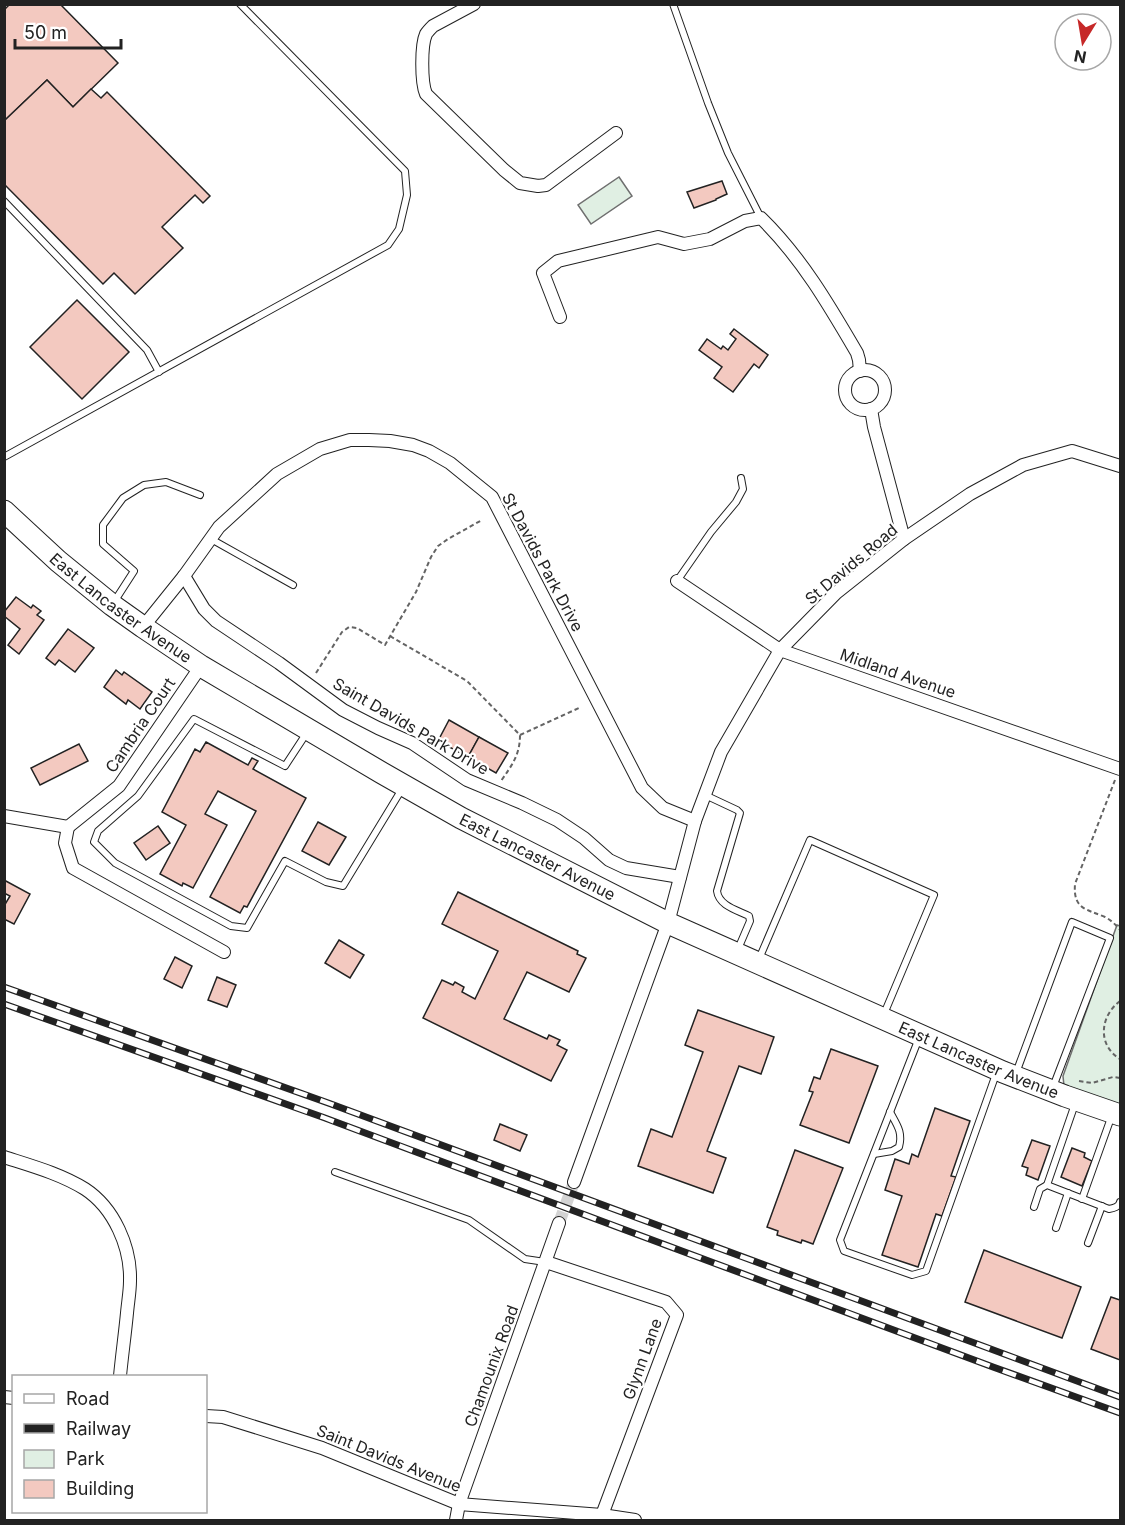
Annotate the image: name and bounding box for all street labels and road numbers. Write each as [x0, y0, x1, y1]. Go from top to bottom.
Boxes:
street label: St Davids Park Drive [498, 489, 588, 635]
street label: St Davids Road [801, 520, 901, 608]
street label: East Lancaster Avenue [46, 548, 196, 667]
street label: Midland Avenue [838, 644, 958, 702]
street label: Saint Davids Park Drive [329, 673, 493, 779]
street label: Cambria Court [101, 674, 179, 776]
street label: East Lancaster Avenue [456, 809, 619, 905]
street label: East Lancaster Avenue [896, 1017, 1062, 1103]
street label: Chamounix Road [460, 1302, 522, 1430]
street label: Glynn Lane [618, 1316, 666, 1402]
street label: Saint Davids Avenue [314, 1420, 464, 1496]

